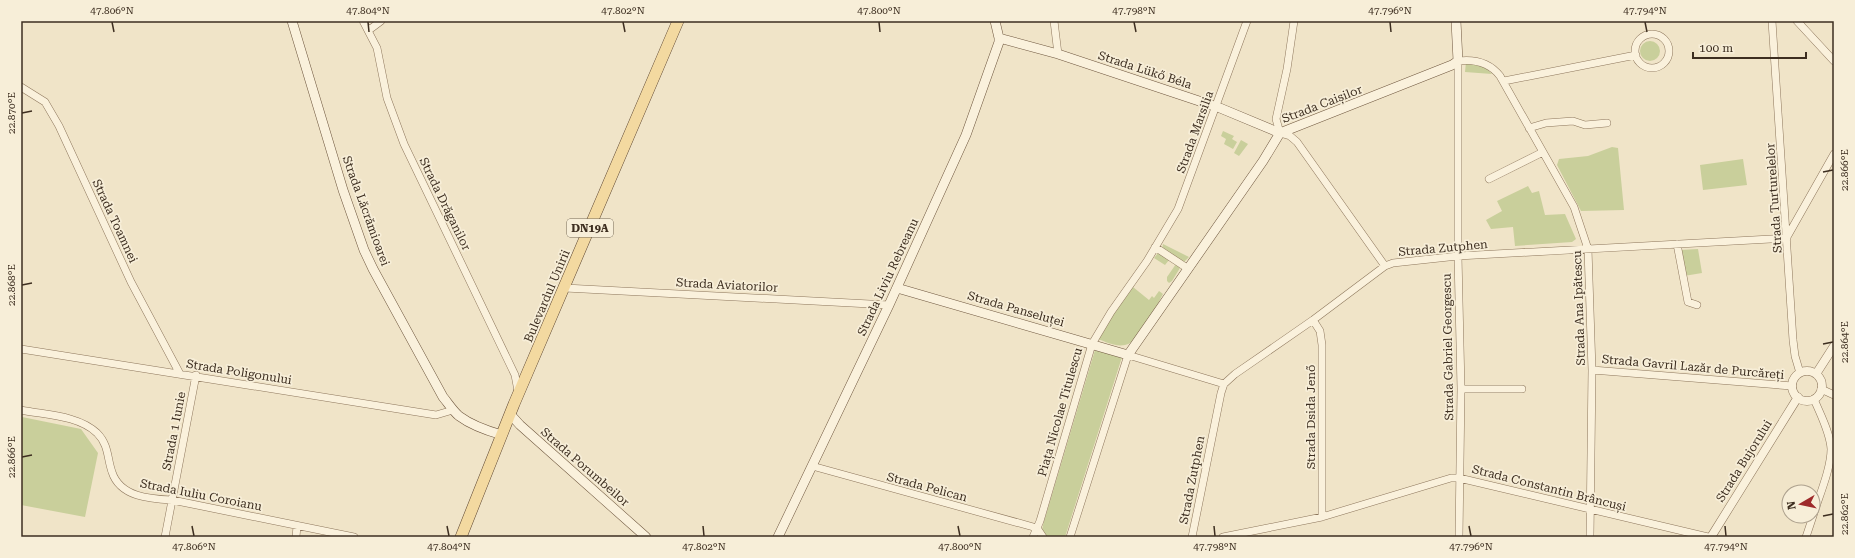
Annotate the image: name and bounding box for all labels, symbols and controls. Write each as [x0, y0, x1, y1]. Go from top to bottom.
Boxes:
text: 47.806°N [90, 5, 134, 16]
text: 47.804°N [346, 5, 390, 16]
text: 47.802°N [601, 5, 645, 16]
text: 47.800°N [857, 5, 901, 16]
text: 47.798°N [1112, 5, 1156, 16]
text: 47.796°N [1368, 5, 1412, 16]
text: 47.794°N [1623, 5, 1667, 16]
scale bar [1693, 34, 1806, 60]
text: 100 m [1699, 41, 1733, 55]
street label: Strada Lükő Béla [1096, 48, 1194, 92]
street label: Strada Caișilor [1280, 82, 1365, 127]
street label: Strada Marsilia [1174, 88, 1217, 175]
text: 22.870°E [6, 92, 17, 134]
street label: Strada Turturelelor [1763, 142, 1785, 253]
text: 22.866°E [1839, 149, 1850, 191]
street label: Strada Lăcrămioarei [340, 154, 392, 268]
street label: Strada Drăganilor [416, 155, 474, 253]
street label: Strada Toamnei [90, 177, 141, 265]
street label: Strada Liviu Rebreanu [855, 215, 922, 338]
road number: DN19A [567, 219, 613, 237]
street label: Strada Zutphen [1398, 237, 1489, 259]
street label: Bulevardul Unirii [521, 248, 573, 344]
street label: Strada Ana Ipătescu [1570, 250, 1588, 366]
text: 22.868°E [6, 264, 17, 306]
street label: Strada Gabriel Georgescu [1440, 273, 1456, 421]
street label: Strada Aviatorilor [676, 275, 778, 295]
street label: Strada Panseluței [966, 288, 1066, 331]
text: 22.864°E [1839, 321, 1850, 363]
street label: Piața Nicolae Titulescu [1035, 346, 1086, 478]
street label: Strada Gavril Lazăr de Purcăreți [1601, 352, 1785, 383]
street label: Strada Poligonului [185, 357, 293, 387]
street label: Strada Dsida Jenő [1304, 365, 1318, 469]
street label: Strada 1 Iunie [159, 390, 189, 472]
street label: Strada Bujorului [1713, 417, 1775, 505]
street label: Strada Porumbeilor [538, 425, 632, 509]
street label: Strada Zutphen [1177, 434, 1207, 525]
text: 22.866°E [6, 436, 17, 478]
street label: Strada Constantin Brâncuși [1470, 462, 1628, 515]
street label: Strada Pelican [885, 470, 969, 505]
street label: Strada Iuliu Coroianu [139, 476, 264, 514]
north arrow [1781, 484, 1821, 524]
text: 22.862°E [1839, 493, 1850, 535]
text: N [1784, 500, 1799, 511]
text: 47.806°N [172, 541, 216, 552]
text: 47.804°N [427, 541, 471, 552]
text: 47.802°N [682, 541, 726, 552]
text: 47.800°N [938, 541, 982, 552]
text: 47.798°N [1193, 541, 1237, 552]
text: 47.796°N [1449, 541, 1493, 552]
text: 47.794°N [1704, 541, 1748, 552]

